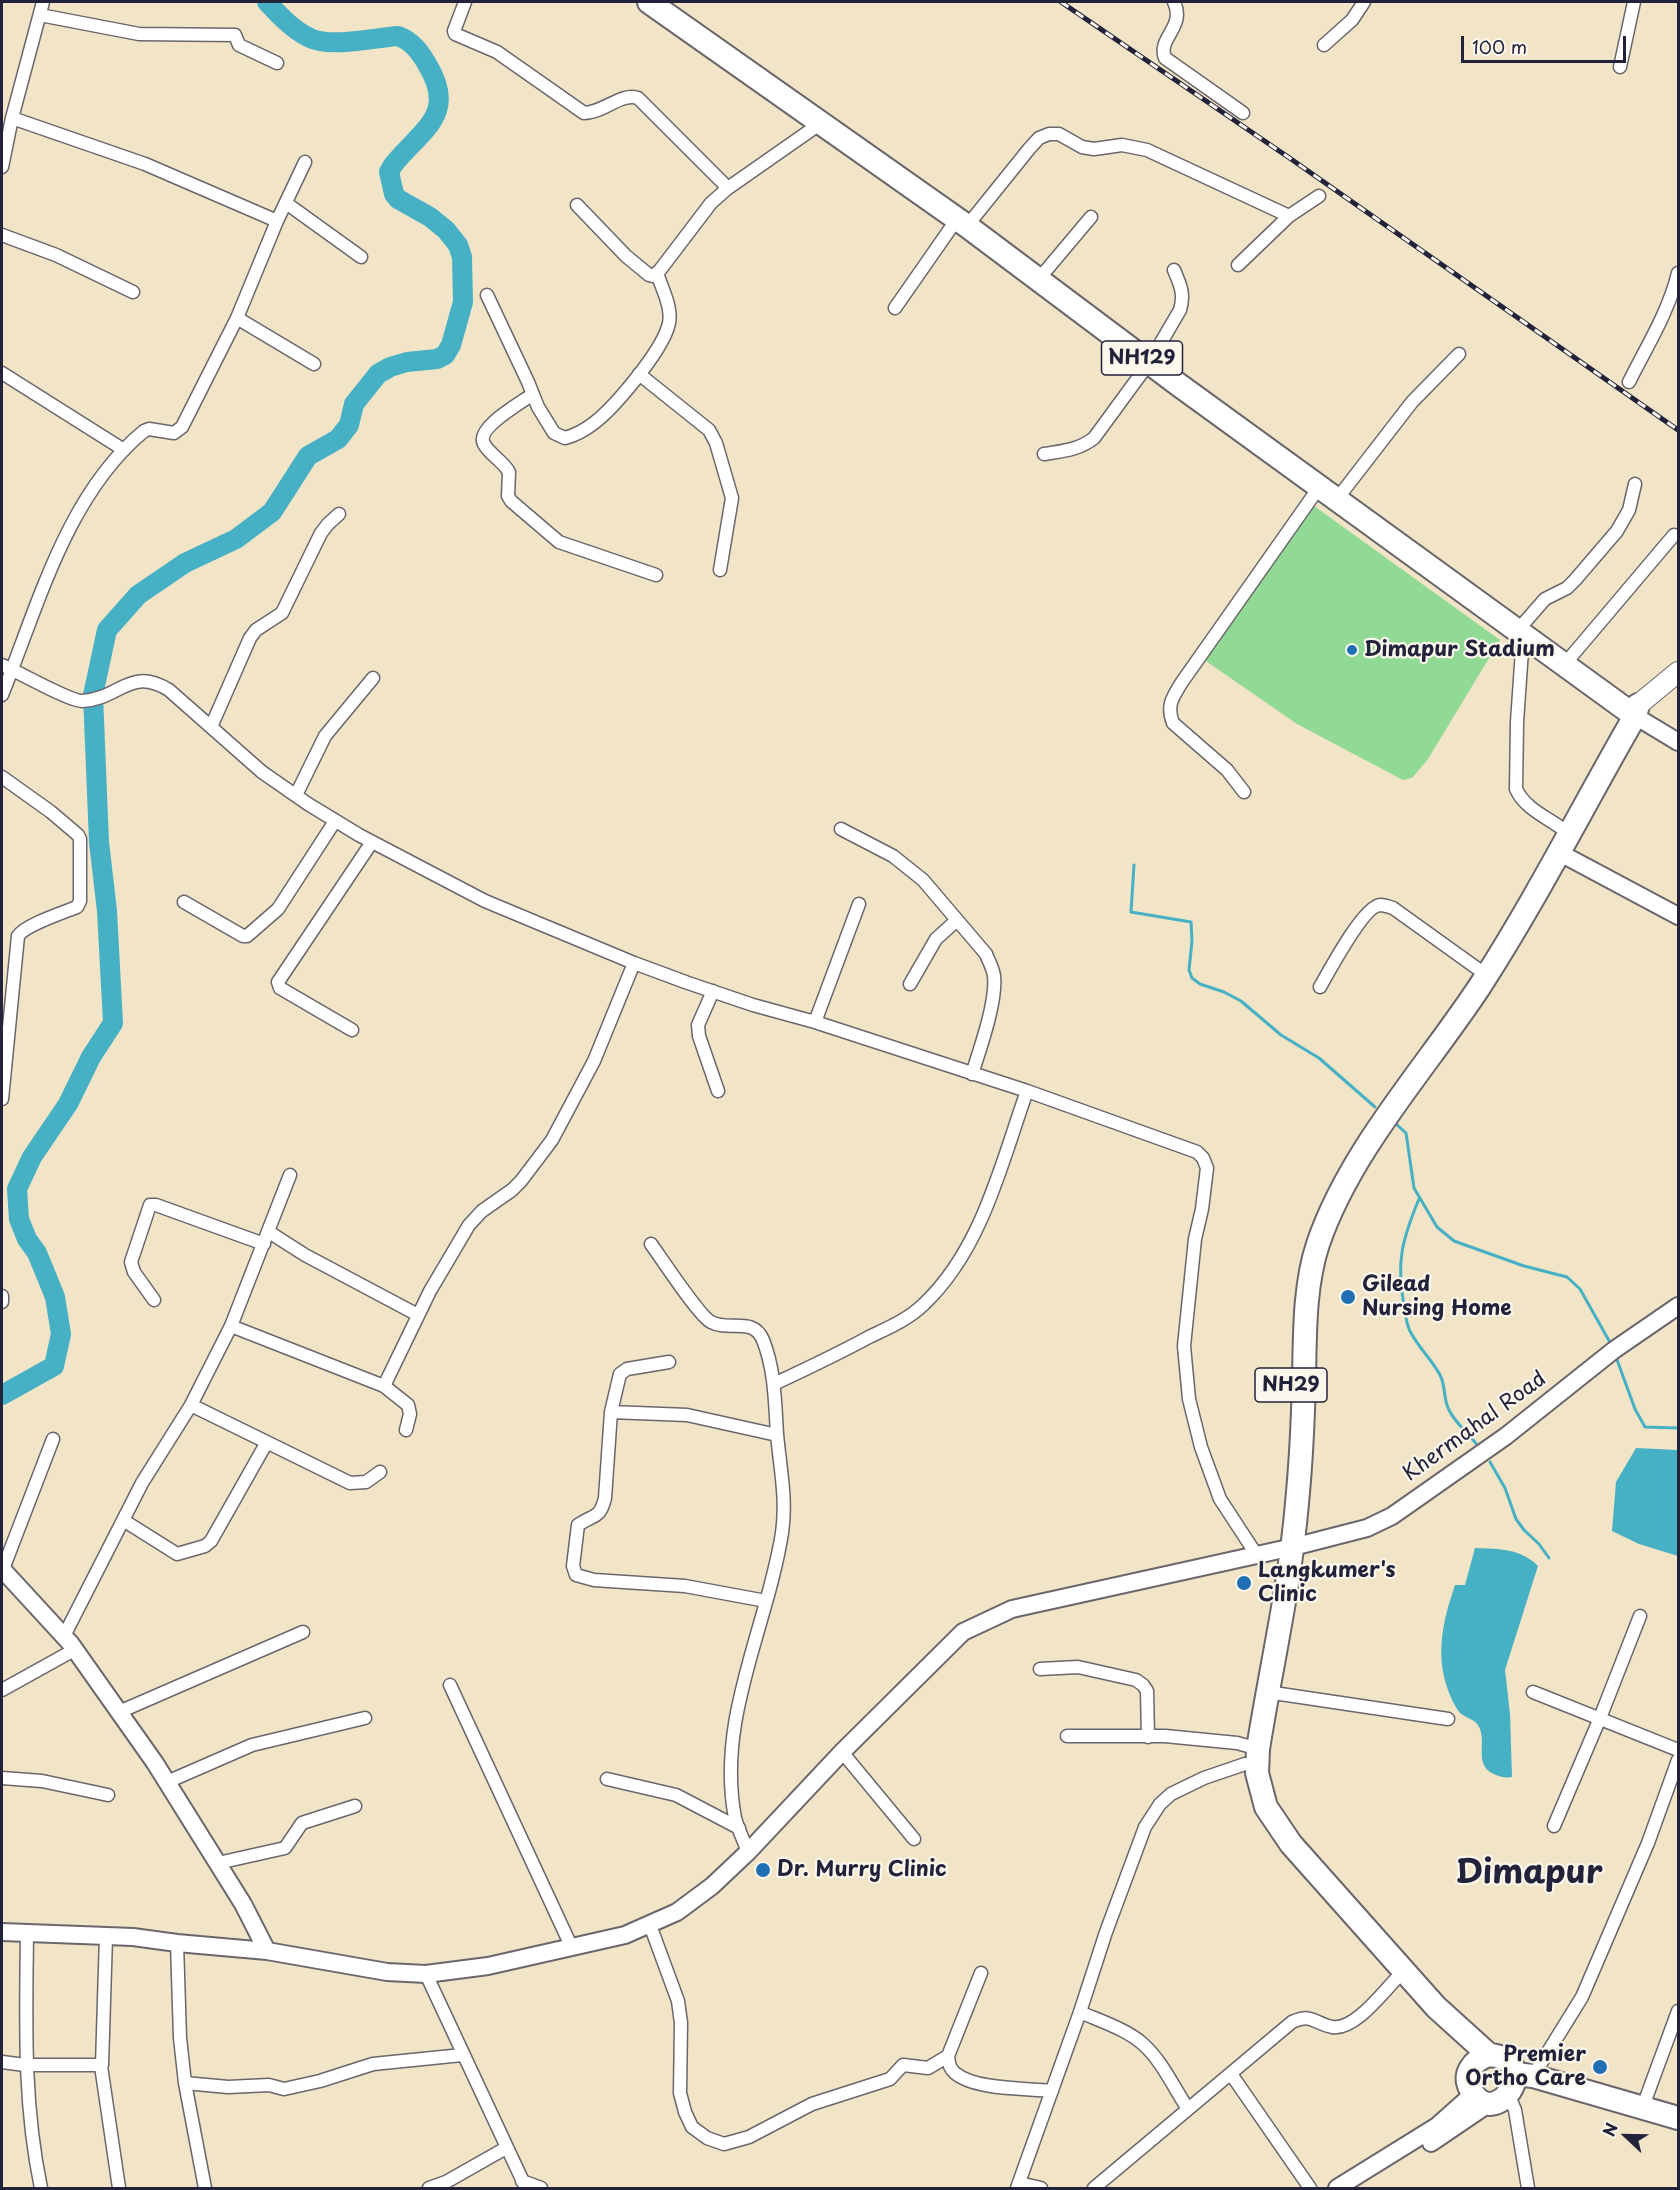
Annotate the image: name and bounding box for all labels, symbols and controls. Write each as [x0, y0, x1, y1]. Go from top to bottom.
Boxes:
scale bar [1464, 24, 1629, 62]
text: 100 m [1472, 33, 1527, 60]
road number: NH129 [1102, 341, 1182, 375]
place label: Dimapur Stadium [1364, 637, 1555, 663]
marker: Dimapur Stadium [1345, 643, 1359, 657]
place label: Gilead Nursing Home [1362, 1272, 1512, 1322]
marker: Gilead Nursing Home [1339, 1288, 1357, 1306]
street label: Khermahal Road [1399, 1367, 1551, 1487]
road number: NH29 [1255, 1368, 1327, 1402]
place label: Langkumer's Clinic [1258, 1558, 1395, 1608]
marker: Langkumer's Clinic [1235, 1574, 1253, 1592]
district label: Dimapur [1455, 1854, 1603, 1894]
place label: Dr. Murry Clinic [777, 1857, 947, 1883]
marker: Dr. Murry Clinic [754, 1861, 772, 1879]
place label: Premier Ortho Care [1465, 2042, 1586, 2092]
marker: Premier Ortho Care [1591, 2058, 1609, 2076]
north arrow [1596, 2106, 1656, 2166]
text: N [1596, 2119, 1623, 2140]

